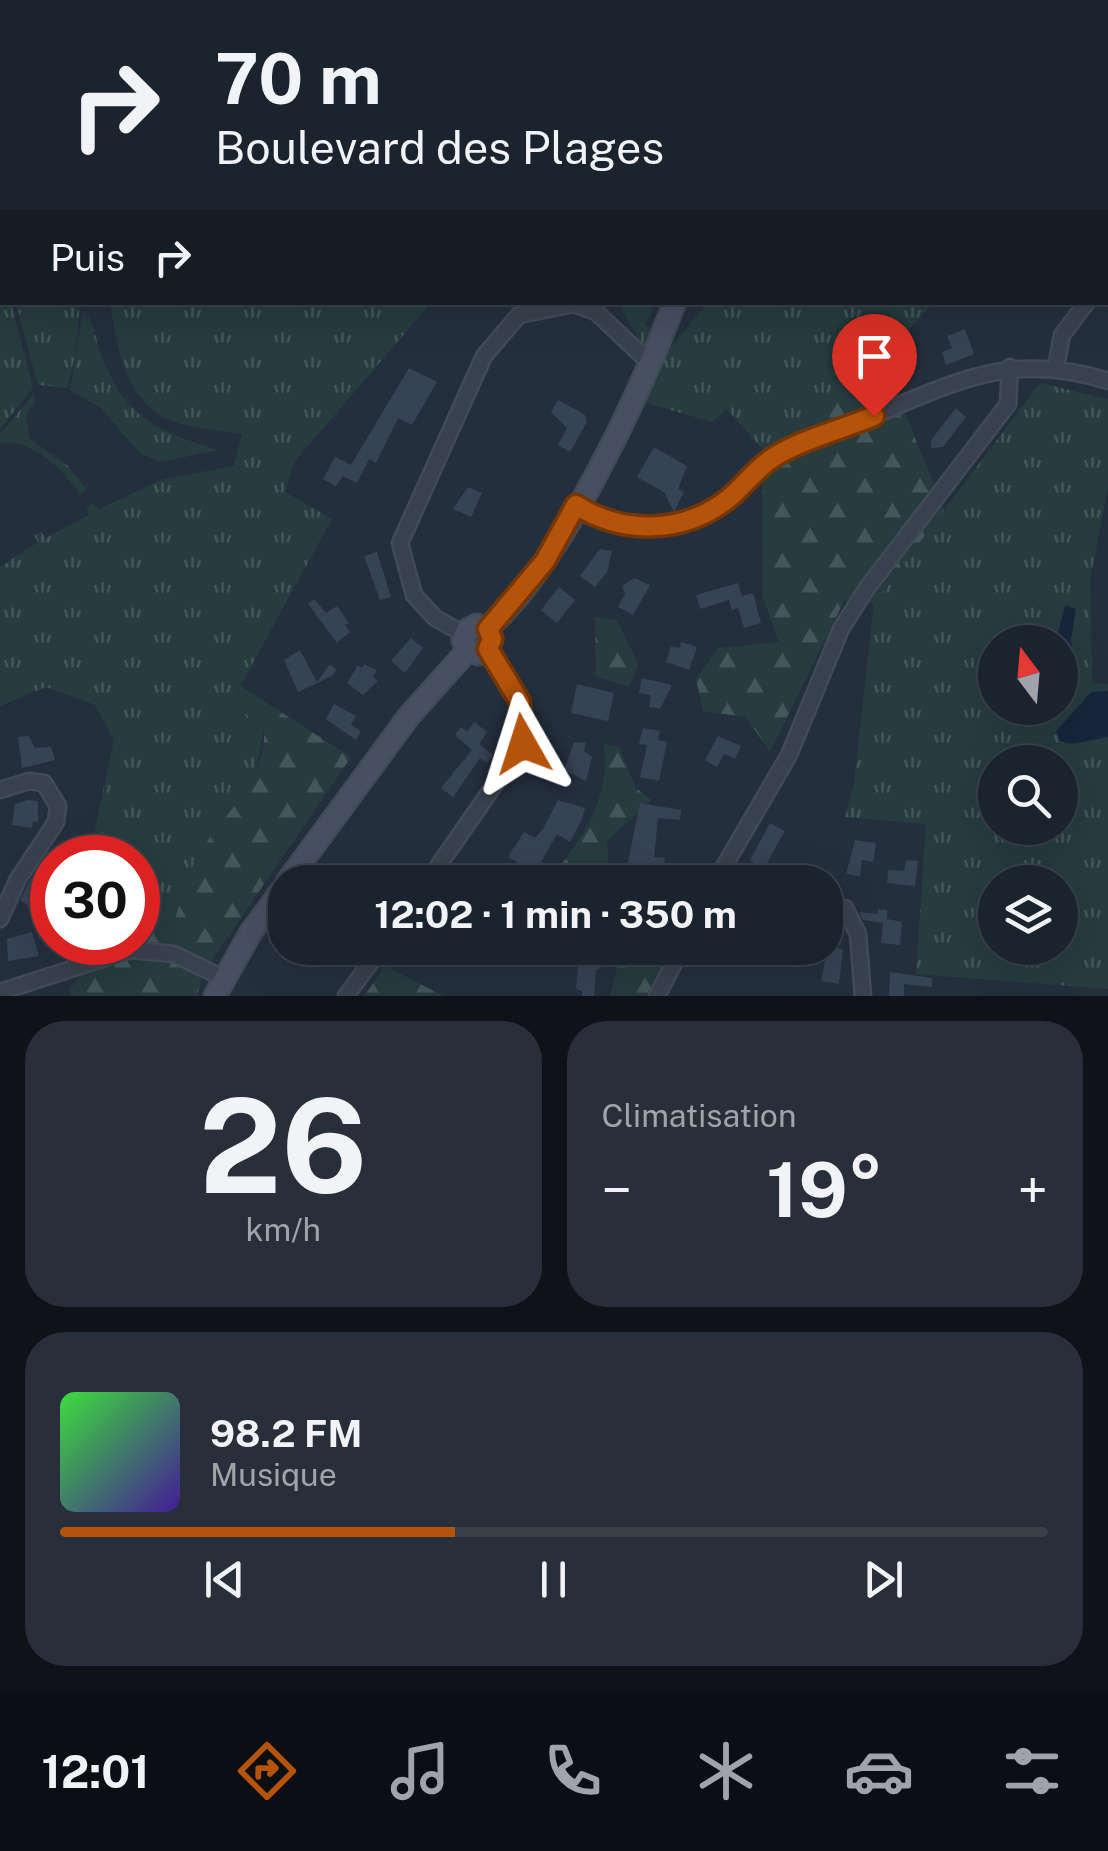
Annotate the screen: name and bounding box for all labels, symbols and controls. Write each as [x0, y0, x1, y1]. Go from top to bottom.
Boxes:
text: 70 m [215, 37, 382, 120]
icon: right [50, 40, 180, 170]
text: Boulevard des Plages [215, 121, 664, 174]
icon: right [145, 230, 200, 285]
text: Puis [50, 235, 125, 280]
pin [832, 314, 917, 417]
icon: arrive [847, 329, 902, 384]
north arrow [978, 625, 1078, 725]
map controls [978, 625, 1078, 965]
position arrow [471, 692, 575, 796]
button: search [978, 745, 1078, 845]
speed limit sign: 30 [30, 835, 160, 965]
button: layers [978, 865, 1078, 965]
text: 12:02 · 1 min · 350 m [374, 892, 737, 937]
text: 26 [199, 1070, 367, 1222]
text: Climatisation [602, 1097, 796, 1134]
text: 19° [766, 1146, 883, 1234]
text: − [602, 1158, 632, 1222]
text: + [1017, 1158, 1048, 1222]
text: km/h [246, 1211, 321, 1248]
text: 98.2 FM [210, 1411, 362, 1456]
text: Musique [210, 1456, 337, 1493]
icon: previous [197, 1552, 252, 1607]
icon: pause [526, 1552, 581, 1607]
icon: next [856, 1552, 911, 1607]
icon: directions [232, 1736, 302, 1806]
icon: music [385, 1736, 455, 1806]
icon: phone [538, 1736, 608, 1806]
icon: climate [691, 1736, 761, 1806]
icon: car [844, 1736, 914, 1806]
icon: filters [997, 1736, 1067, 1806]
text: 12:01 [41, 1745, 150, 1798]

